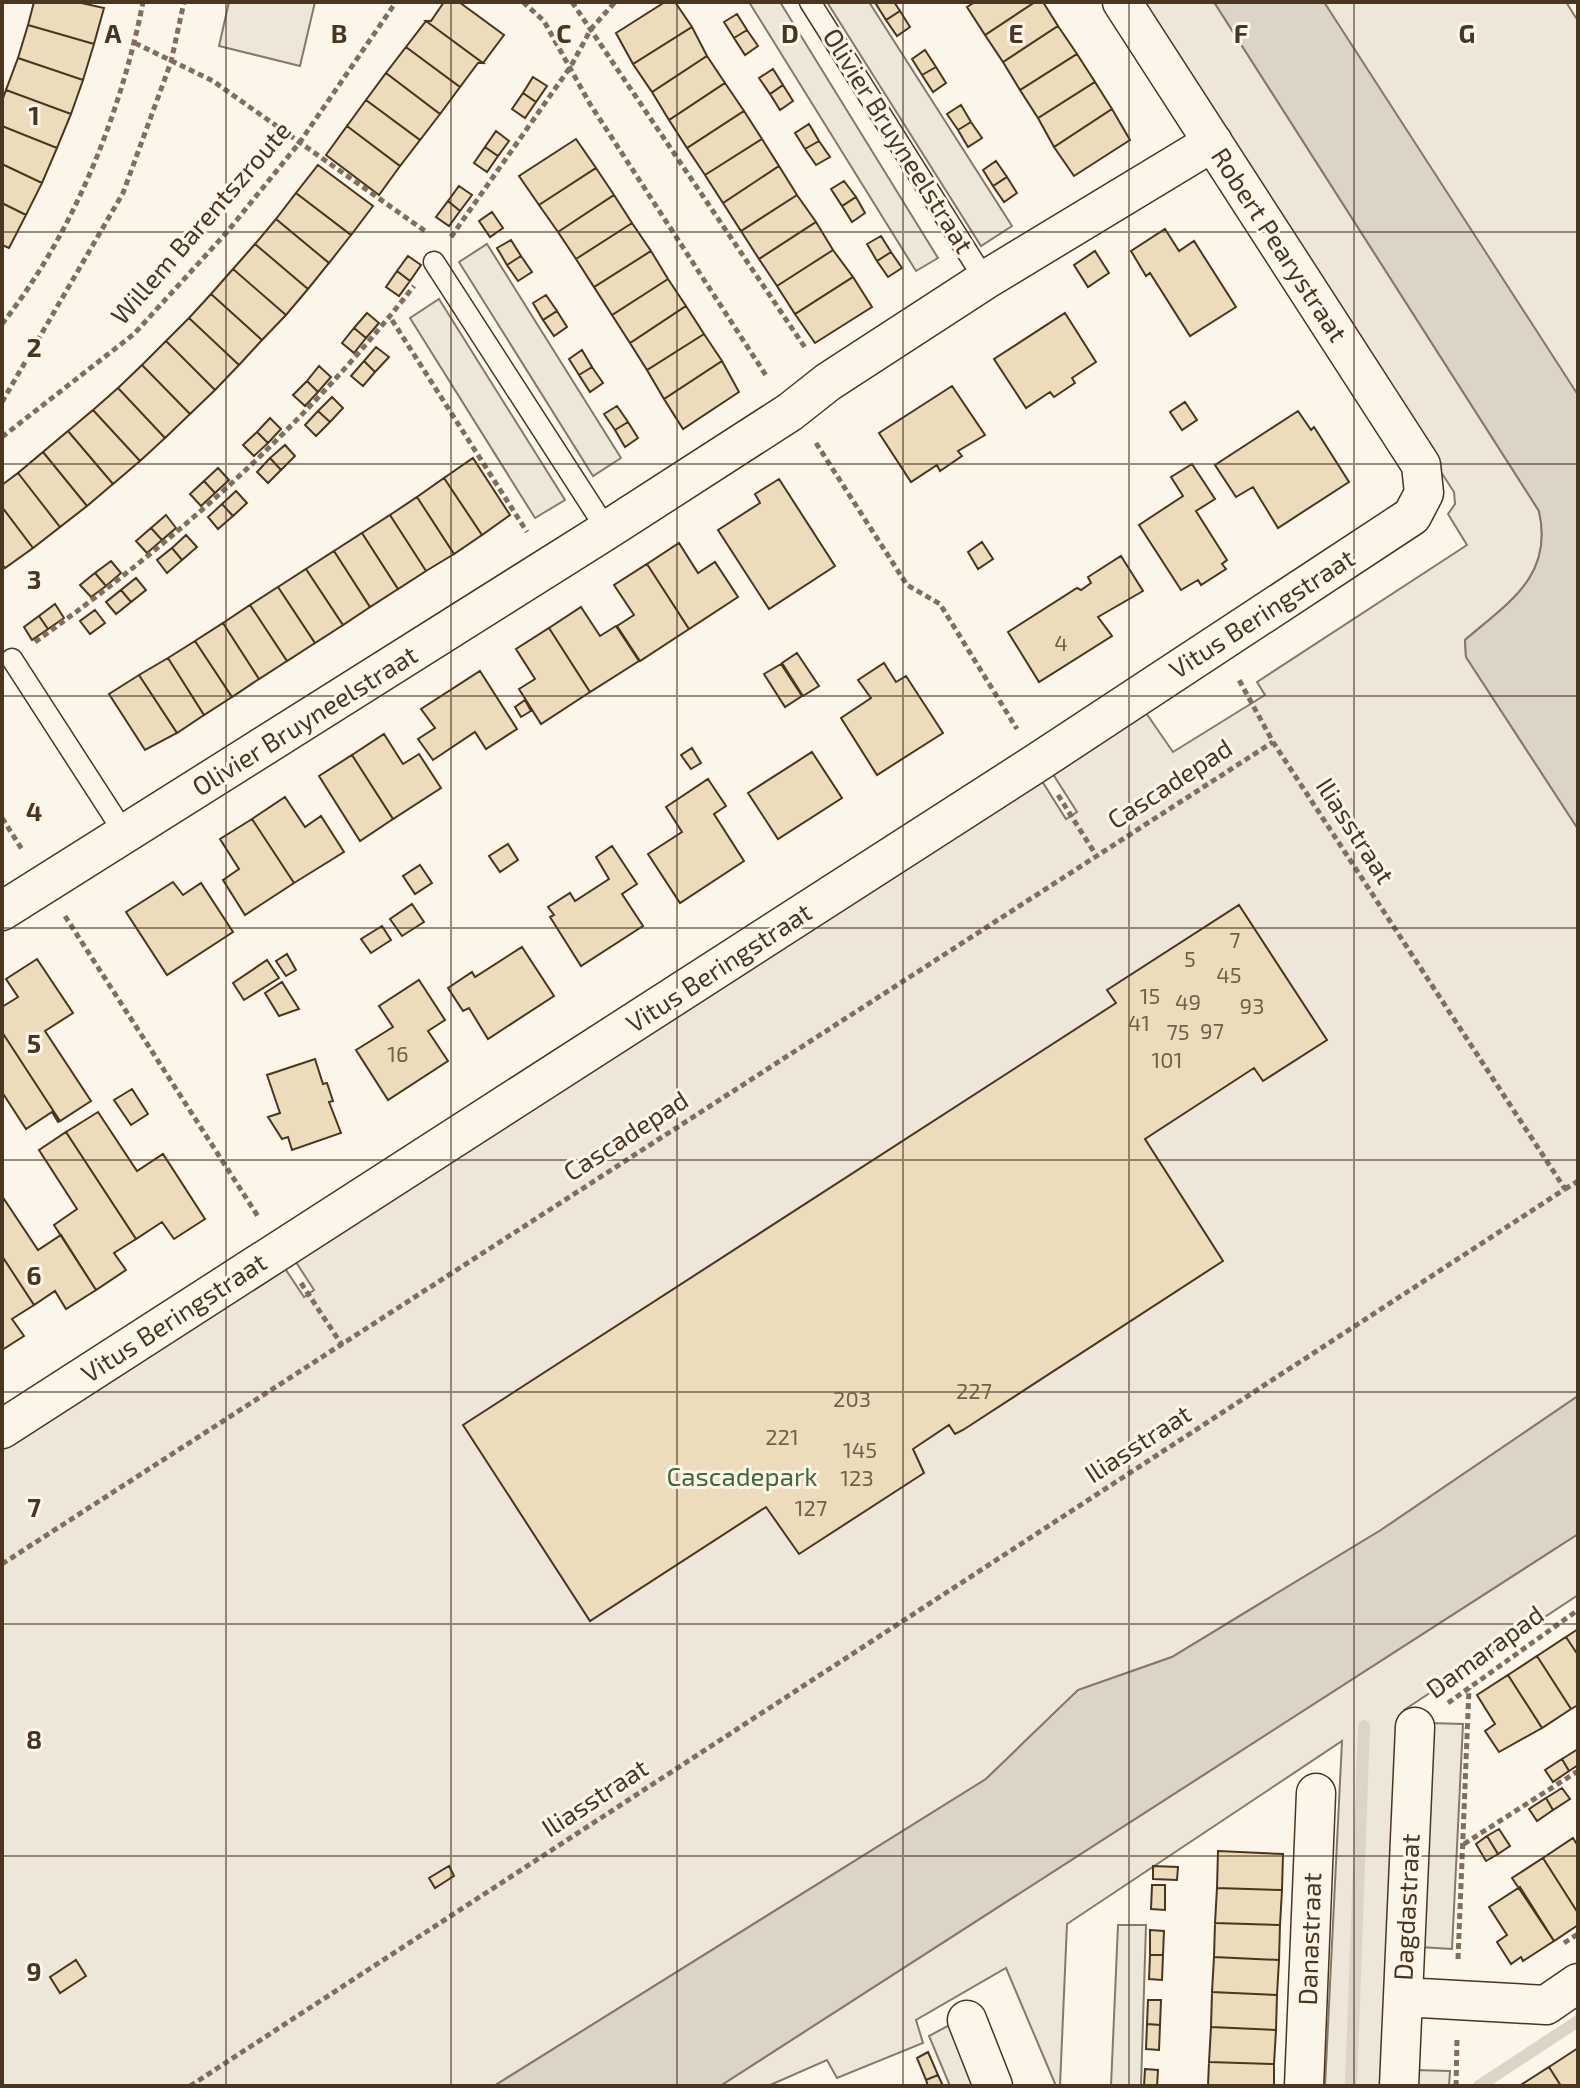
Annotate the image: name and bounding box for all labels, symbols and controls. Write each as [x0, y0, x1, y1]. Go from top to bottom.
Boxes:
text: A [105, 17, 122, 48]
text: B [331, 17, 347, 48]
text: C [556, 17, 572, 48]
text: D [781, 17, 799, 48]
text: E [1008, 17, 1024, 48]
text: F [1234, 17, 1248, 48]
text: G [1459, 17, 1475, 48]
street label: Olivier Bruyneelstraat [817, 22, 981, 258]
text: 1 [28, 99, 40, 130]
street label: Willem Barentszroute [103, 114, 296, 330]
street label: Robert Pearystraat [1206, 141, 1355, 347]
text: 2 [26, 331, 42, 362]
street label: Vitus Beringstraat [1163, 541, 1360, 684]
text: 3 [27, 563, 41, 594]
house number: 4 [1054, 629, 1068, 655]
street label: Olivier Bruyneelstraat [186, 638, 422, 802]
street label: Cascadepad [1101, 731, 1237, 835]
street label: Iliasstraat [1310, 771, 1402, 889]
text: 4 [26, 795, 42, 826]
street label: Vitus Beringstraat [620, 895, 817, 1038]
house number: 7 [1229, 926, 1241, 952]
house number: 5 [1184, 945, 1196, 971]
house number: 45 [1216, 961, 1242, 987]
house number: 15 [1140, 982, 1160, 1008]
house number: 49 [1175, 988, 1201, 1014]
house number: 93 [1240, 992, 1264, 1018]
house number: 41 [1128, 1009, 1150, 1035]
house number: 97 [1200, 1017, 1224, 1043]
house number: 75 [1166, 1018, 1190, 1044]
text: 5 [27, 1027, 41, 1058]
house number: 16 [387, 1040, 409, 1066]
house number: 101 [1152, 1046, 1182, 1072]
street label: Cascadepad [557, 1083, 693, 1187]
street label: Vitus Beringstraat [75, 1245, 272, 1388]
text: 6 [26, 1259, 42, 1290]
house number: 227 [956, 1377, 992, 1403]
house number: 203 [833, 1385, 871, 1411]
street label: Iliasstraat [1078, 1397, 1196, 1489]
house number: 221 [765, 1423, 799, 1449]
house number: 145 [843, 1436, 877, 1462]
park label: Cascadepark [666, 1460, 818, 1491]
house number: 123 [840, 1464, 874, 1490]
text: 7 [27, 1491, 41, 1522]
house number: 127 [795, 1494, 827, 1520]
street label: Damarapad [1419, 1598, 1549, 1704]
text: 8 [26, 1723, 42, 1754]
street label: Iliasstraat [535, 1751, 653, 1843]
street label: Dagdastraat [1386, 1833, 1425, 1981]
street label: Danastraat [1291, 1872, 1326, 2006]
text: 9 [26, 1955, 42, 1986]

